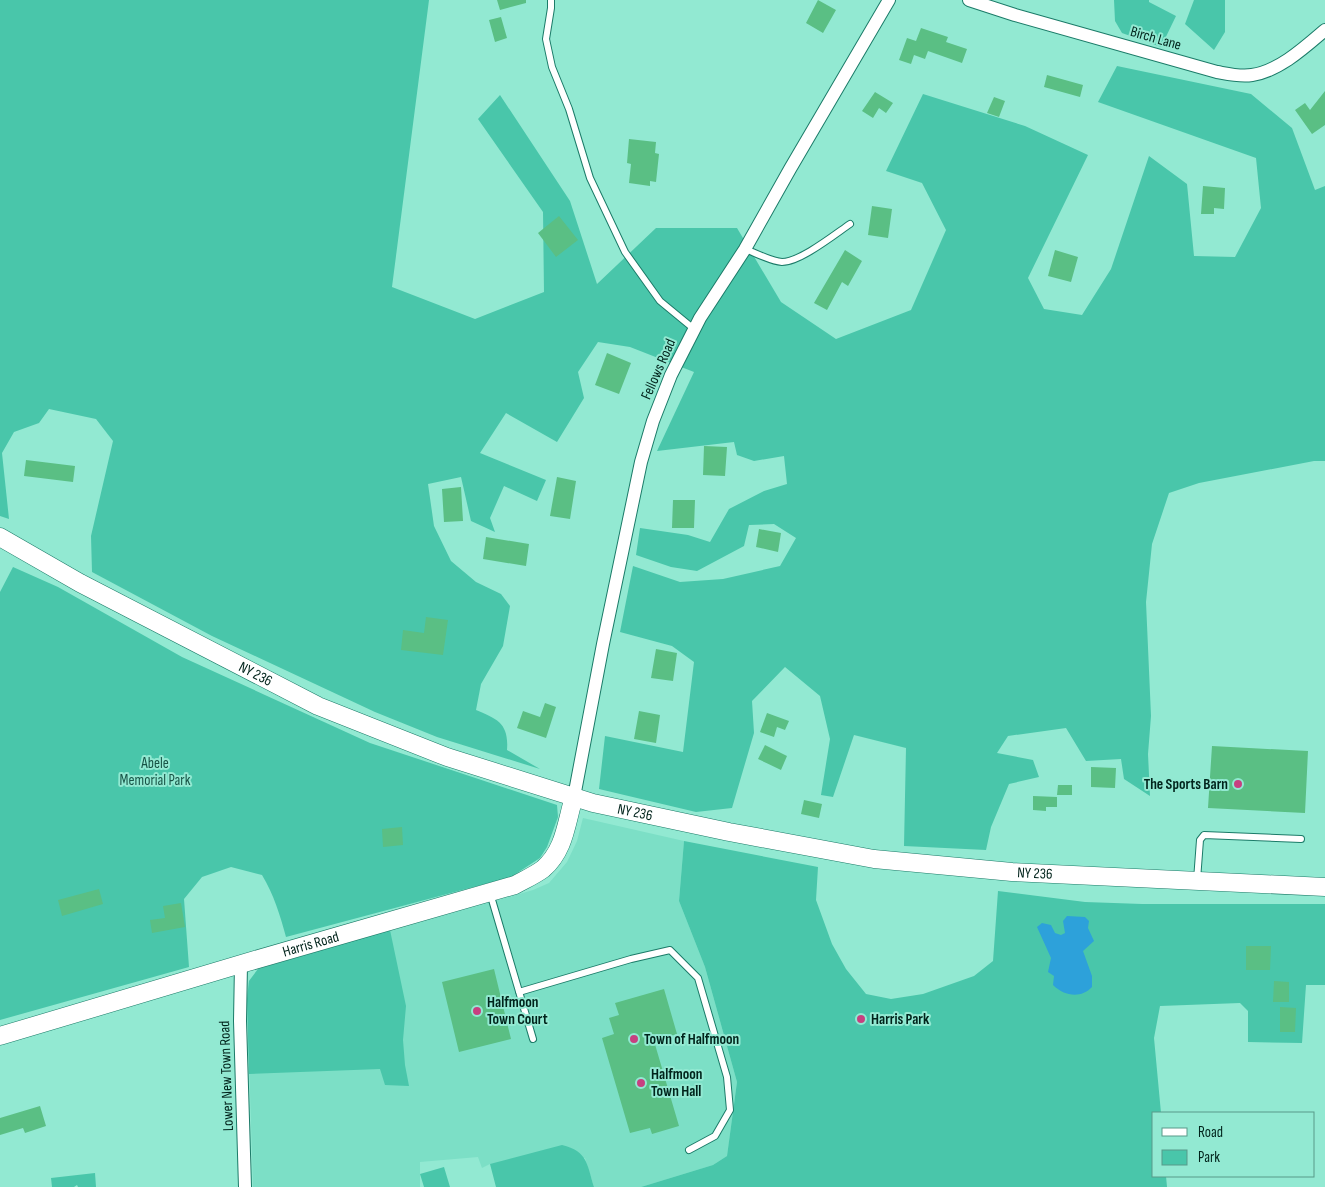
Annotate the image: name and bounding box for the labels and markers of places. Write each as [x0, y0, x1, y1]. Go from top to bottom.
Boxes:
place label: The Sports Barn [1144, 775, 1228, 794]
marker: The Sports Barn [1232, 778, 1244, 790]
place label: Halfmoon Town Court [487, 993, 548, 1029]
marker: Halfmoon Town Court [471, 1005, 483, 1017]
place label: Harris Park [871, 1010, 930, 1029]
marker: Harris Park [855, 1013, 867, 1025]
place label: Town of Halfmoon [644, 1030, 739, 1049]
marker: Town of Halfmoon [628, 1033, 640, 1045]
place label: Halfmoon Town Hall [651, 1065, 703, 1101]
marker: Halfmoon Town Hall [635, 1077, 647, 1089]

